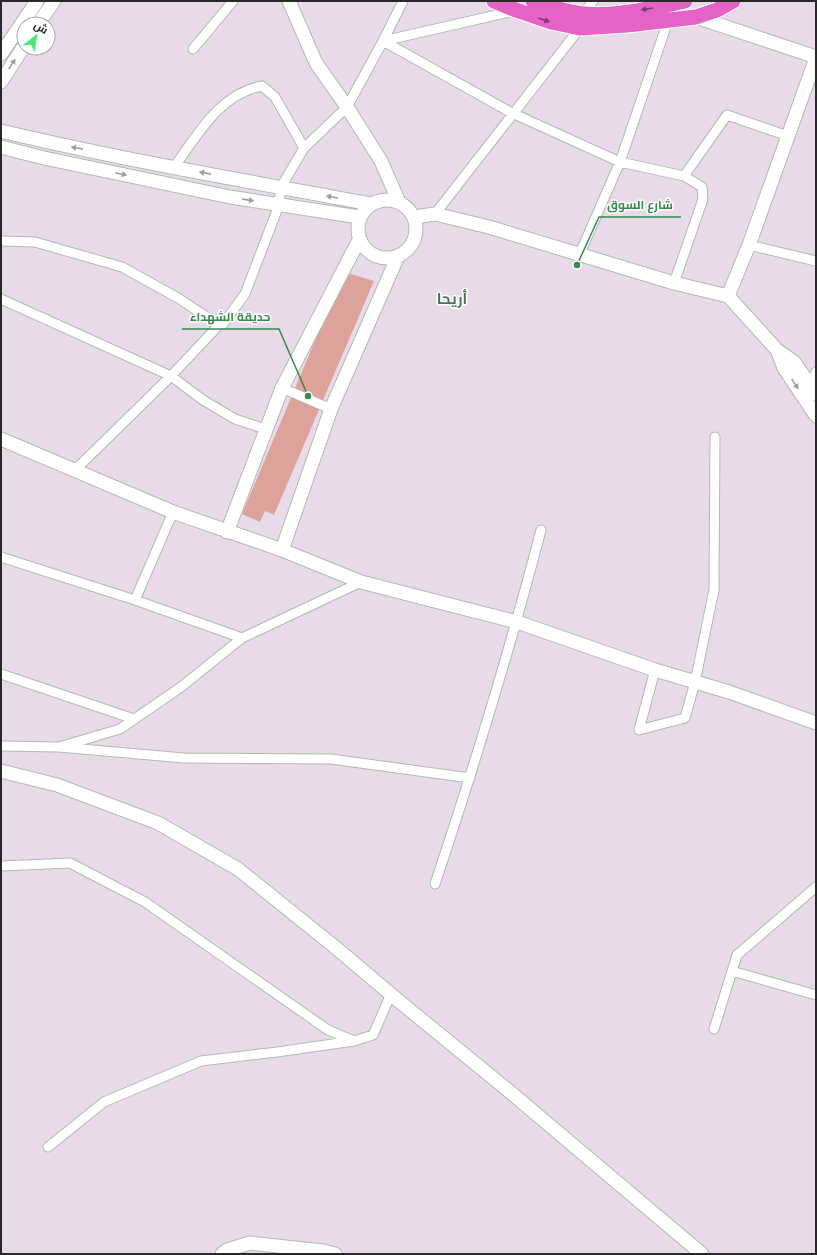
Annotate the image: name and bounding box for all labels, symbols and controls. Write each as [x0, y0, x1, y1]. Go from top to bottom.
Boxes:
one-way arrow [641, 6, 653, 12]
north arrow [16, 16, 56, 56]
one-way arrow [538, 17, 550, 23]
text: ش [31, 19, 50, 37]
one-way arrow [9, 58, 16, 70]
one-way arrow [71, 144, 83, 150]
one-way arrow [198, 170, 211, 176]
one-way arrow [115, 172, 127, 178]
callout: شارع السوق [599, 193, 681, 217]
one-way arrow [326, 194, 339, 200]
one-way arrow [242, 197, 254, 203]
text: شارع السوق [607, 198, 673, 214]
district label: أريحا [437, 289, 468, 308]
callout: حديقة الشهداء [182, 305, 279, 329]
text: حديقة الشهداء [190, 310, 270, 325]
one-way arrow [791, 378, 799, 389]

